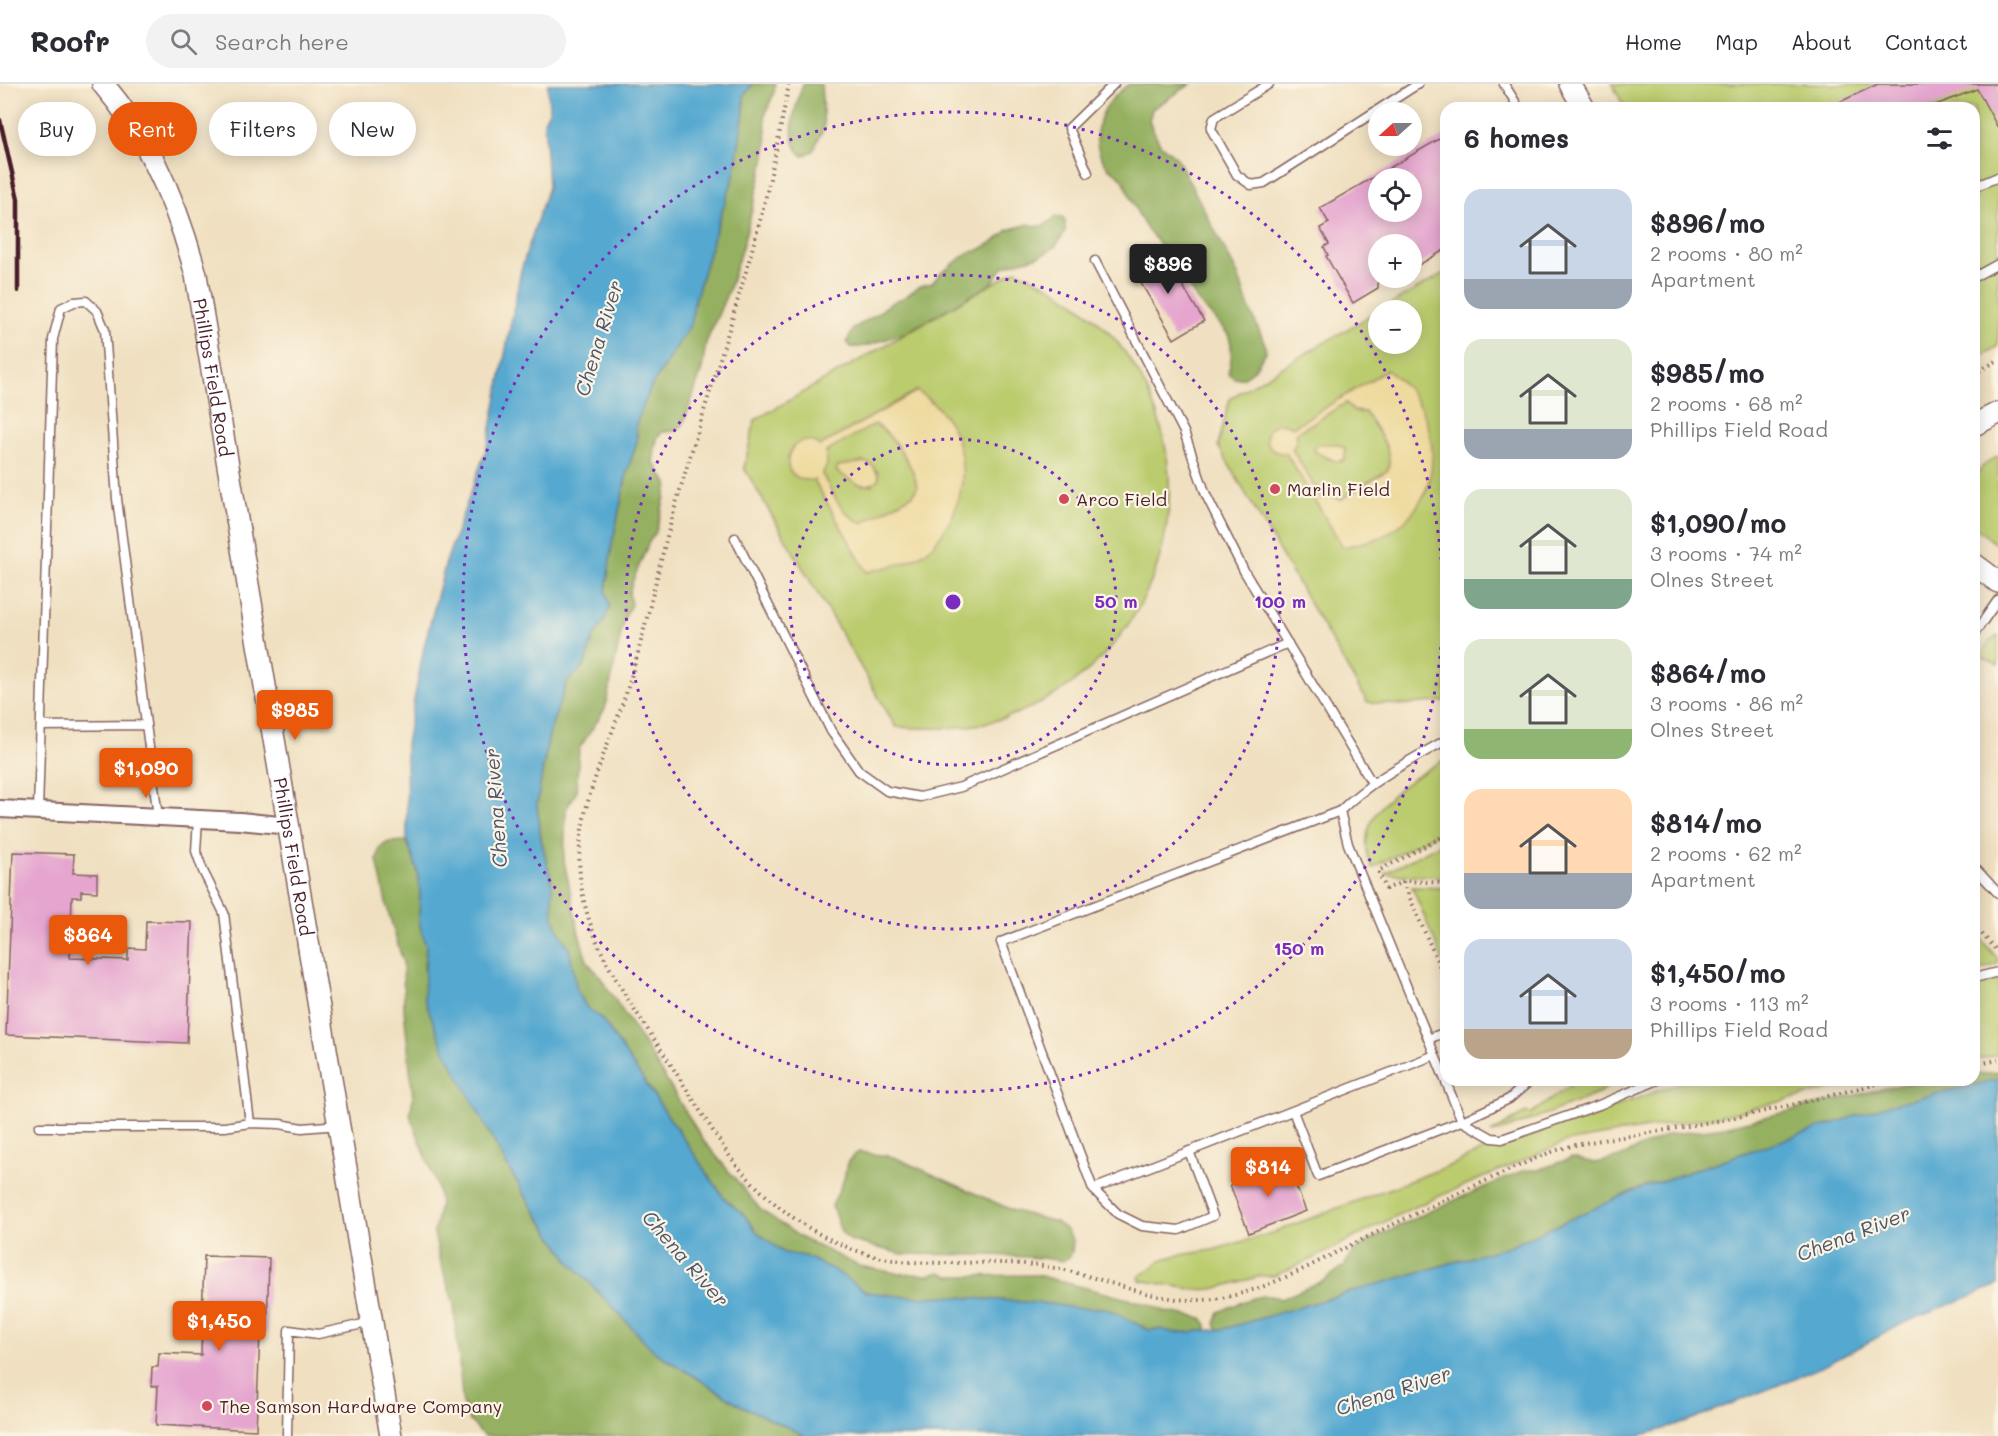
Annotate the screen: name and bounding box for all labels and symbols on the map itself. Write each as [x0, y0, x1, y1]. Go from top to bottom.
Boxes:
north arrow [1368, 102, 1422, 156]
pin: $896 [1132, 244, 1204, 295]
water label: Chena River [568, 277, 628, 399]
street label: Phillips Field Road [188, 296, 238, 458]
place label: Marlin Field [1287, 477, 1390, 501]
marker: Marlin Field [1268, 482, 1282, 496]
place label: Arco Field [1076, 487, 1167, 511]
marker: Arco Field [1057, 492, 1071, 506]
text: 50 m [1095, 589, 1137, 613]
text: 100 m [1254, 589, 1306, 613]
centre of rings [943, 592, 963, 612]
pin: $985 [259, 690, 331, 741]
water label: Chena River [478, 747, 512, 869]
pin: $1,090 [97, 748, 195, 799]
street label: Phillips Field Road [269, 776, 319, 938]
pin: $864 [52, 915, 124, 966]
text: 150 m [1274, 936, 1324, 960]
pin: $814 [1232, 1147, 1304, 1198]
water label: Chena River [1792, 1199, 1914, 1267]
water label: Chena River [637, 1204, 735, 1312]
pin: $1,450 [170, 1301, 268, 1352]
water label: Chena River [1332, 1359, 1454, 1421]
place label: The Samson Hardware Company [219, 1394, 502, 1418]
marker: The Samson Hardware Company [200, 1399, 214, 1413]

